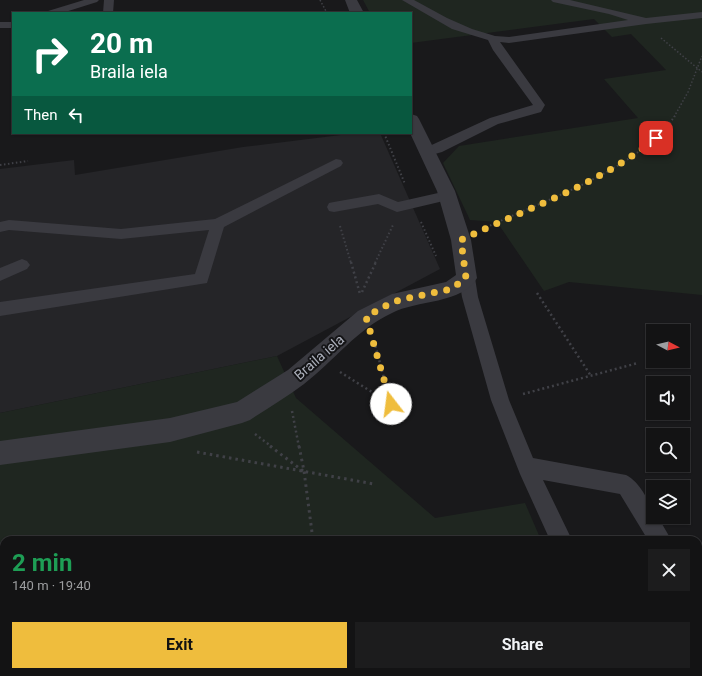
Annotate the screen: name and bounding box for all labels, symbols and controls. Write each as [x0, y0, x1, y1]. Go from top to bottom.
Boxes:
text: 20 m [90, 27, 153, 60]
icon: right [24, 28, 76, 80]
text: Braila iela [90, 61, 168, 82]
icon: left [65, 104, 87, 126]
text: Then [24, 106, 57, 124]
pin [639, 121, 673, 155]
icon: arrive [645, 127, 667, 149]
north arrow [646, 324, 690, 368]
map controls [646, 324, 690, 524]
street label: Braila iela [291, 331, 347, 383]
button: sound [646, 376, 690, 420]
position arrow [370, 383, 412, 425]
button: search [646, 428, 690, 472]
button: layers [646, 480, 690, 524]
text: 2 min [12, 549, 72, 577]
button: close [648, 549, 690, 591]
text: 140 m · 19:40 [12, 578, 91, 593]
button: Exit [12, 622, 347, 668]
button: Share [355, 622, 690, 668]

